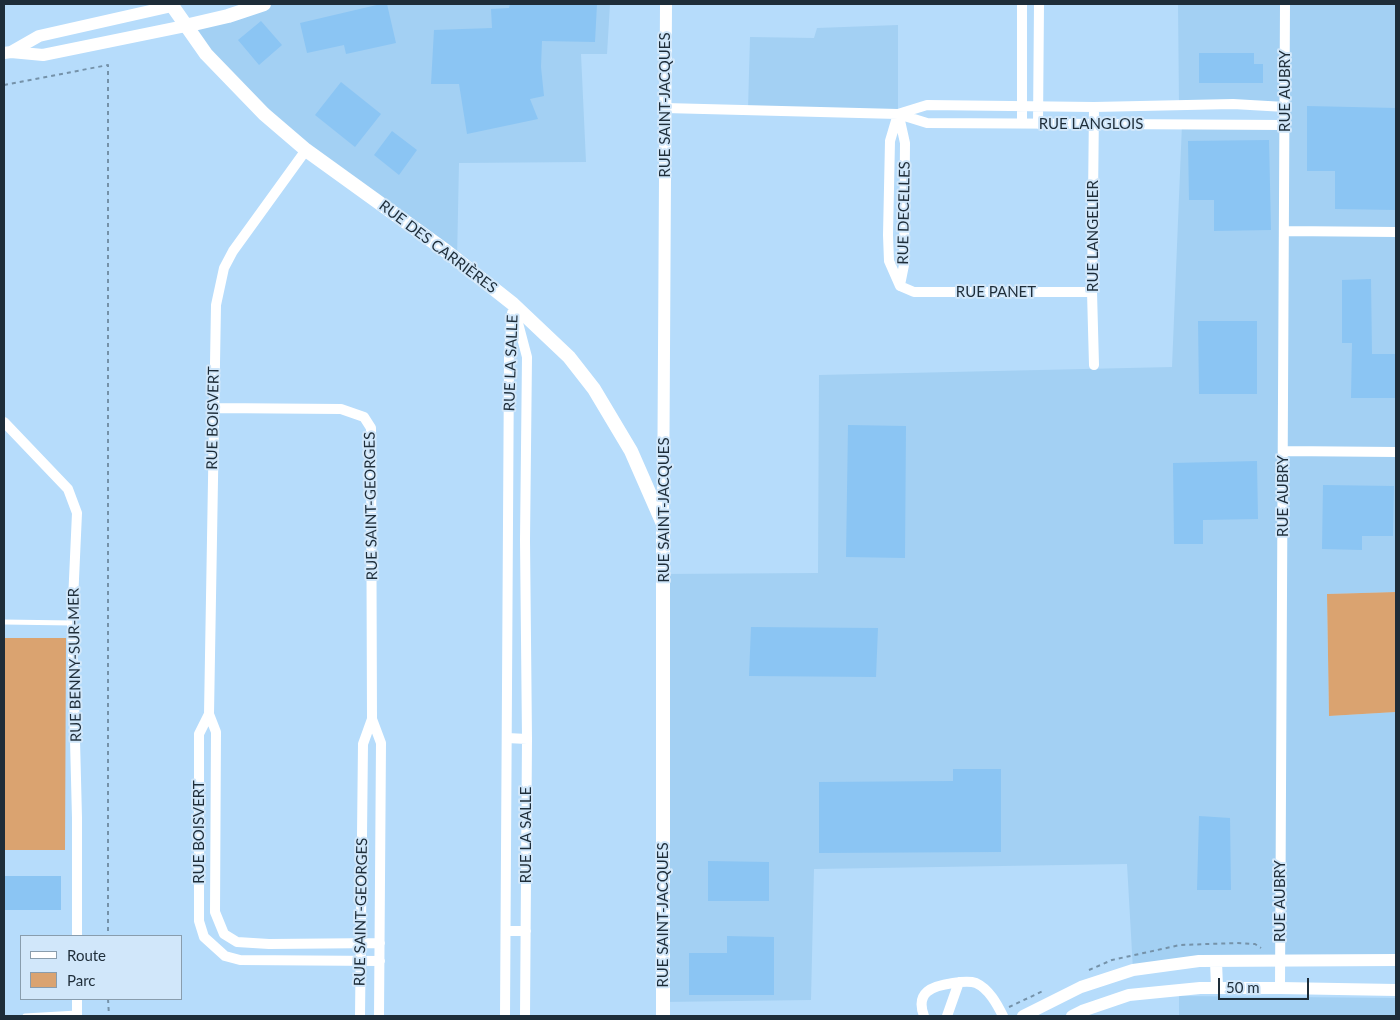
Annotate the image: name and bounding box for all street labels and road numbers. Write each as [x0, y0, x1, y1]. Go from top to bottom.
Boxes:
street label: RUE SAINT-JACQUES [656, 32, 674, 178]
street label: RUE AUBRY [1276, 50, 1294, 132]
street label: RUE LANGLOIS [1039, 115, 1143, 133]
street label: RUE DECELLES [894, 161, 914, 265]
street label: RUE LANGELIER [1084, 180, 1102, 292]
street label: RUE DES CARRIÈRES [376, 197, 500, 297]
street label: RUE PANET [956, 283, 1036, 301]
street label: RUE LA SALLE [500, 314, 522, 412]
street label: RUE BOISVERT [203, 366, 223, 470]
street label: RUE SAINT-GEORGES [361, 432, 381, 580]
street label: RUE SAINT-JACQUES [655, 437, 673, 583]
street label: RUE AUBRY [1274, 455, 1292, 537]
street label: RUE BENNY-SUR-MER [65, 588, 85, 742]
street label: RUE BOISVERT [190, 780, 208, 884]
street label: RUE LA SALLE [517, 787, 535, 883]
street label: RUE SAINT-GEORGES [351, 838, 371, 986]
street label: RUE SAINT-JACQUES [654, 842, 672, 988]
street label: RUE AUBRY [1271, 860, 1289, 942]

